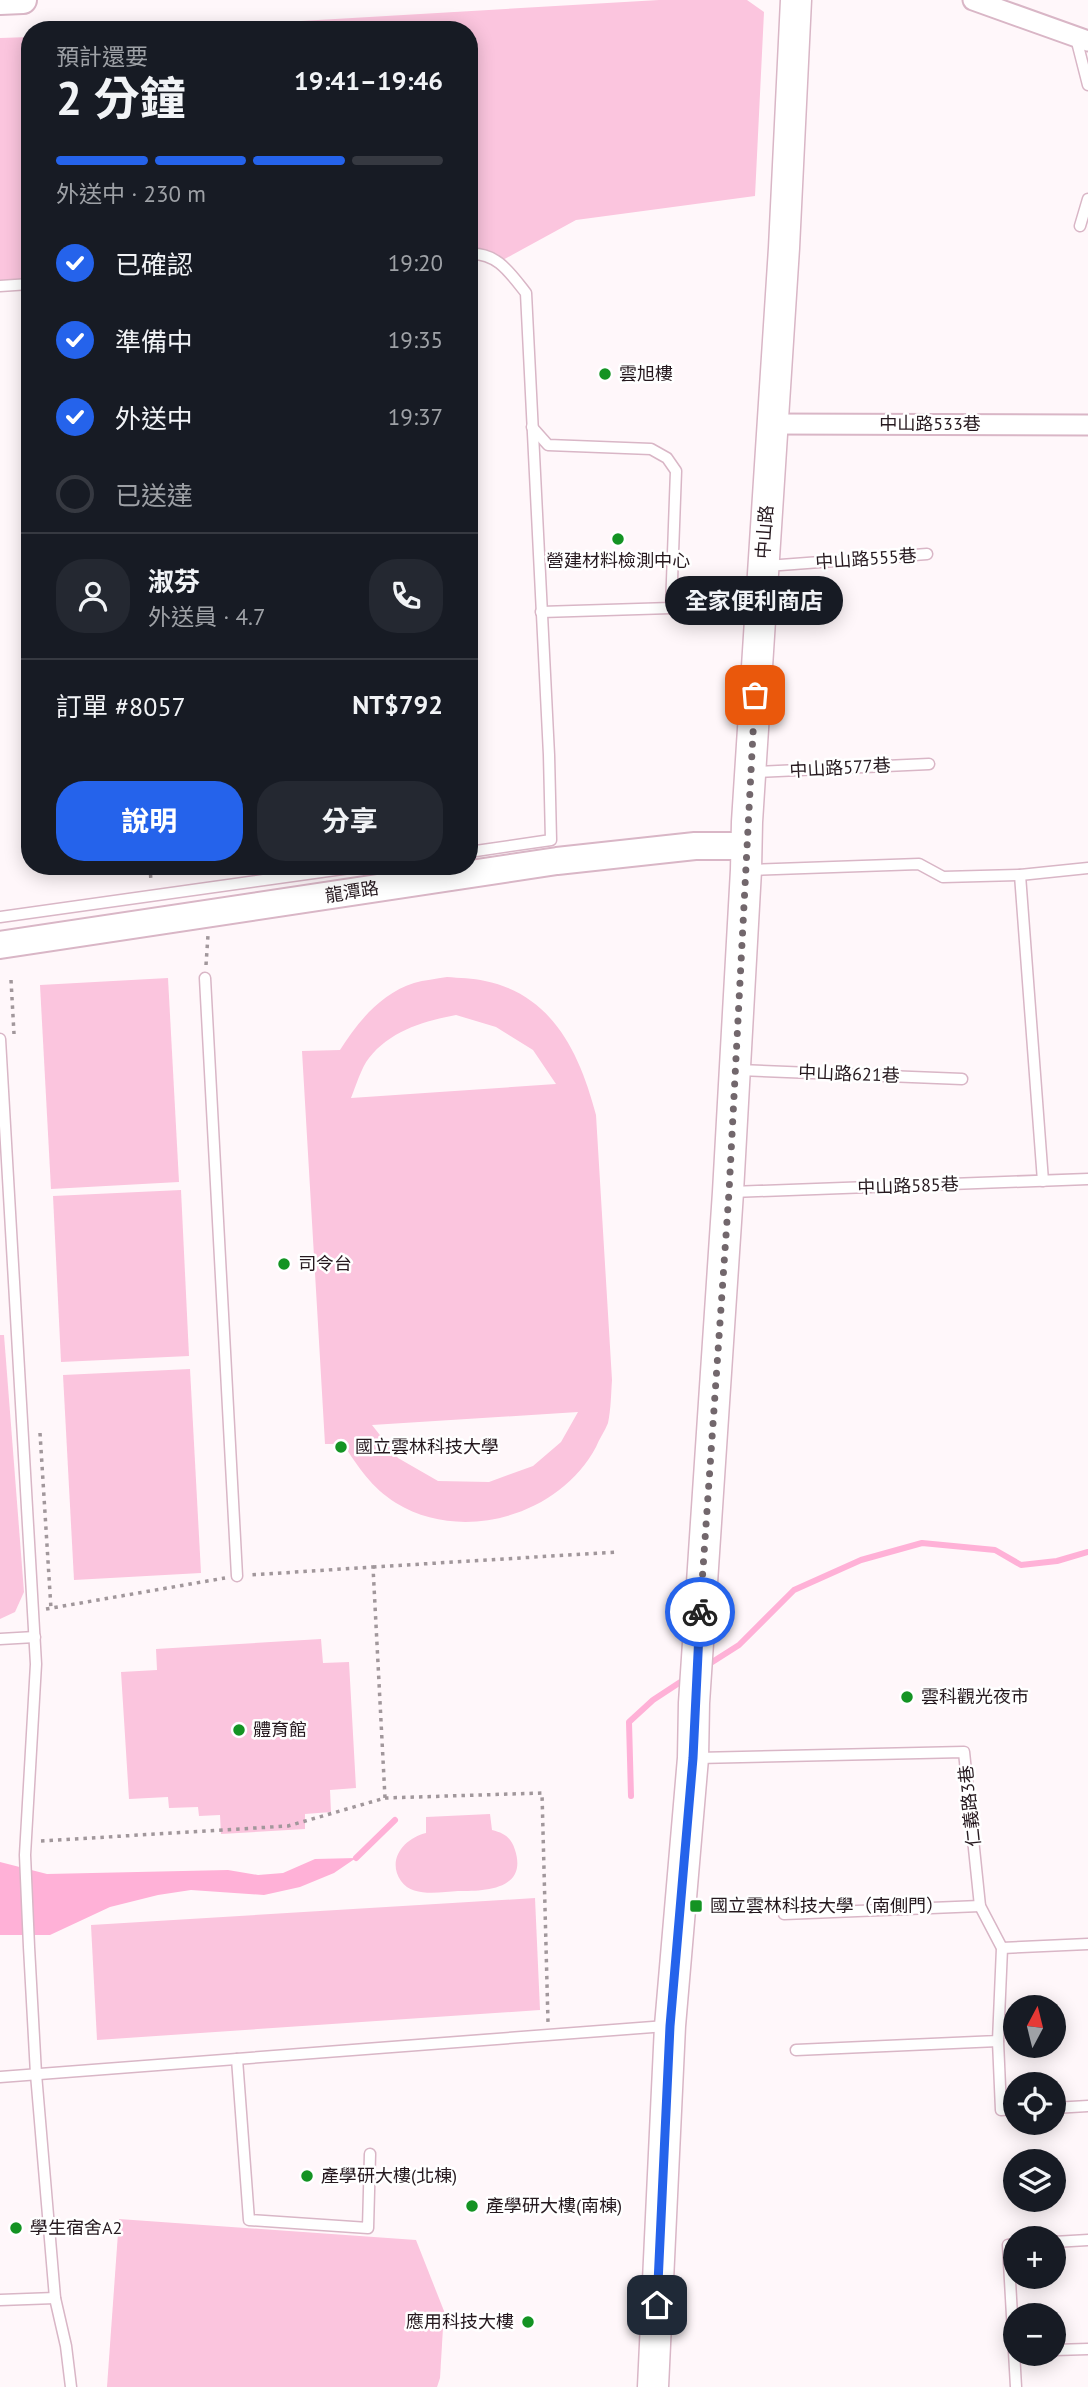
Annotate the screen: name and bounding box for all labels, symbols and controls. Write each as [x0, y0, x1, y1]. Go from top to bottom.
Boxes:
text: 預計還要 [56, 42, 148, 71]
text: 19:41–19:46 [294, 64, 443, 97]
text: 2 分鐘 [56, 68, 186, 128]
text: 外送中 · 230 m [56, 179, 206, 208]
icon: check [56, 244, 94, 282]
text: 已確認 [115, 248, 193, 281]
text: 19:20 [388, 248, 443, 277]
icon: check [56, 321, 94, 359]
text: 準備中 [115, 325, 193, 358]
text: 19:35 [388, 325, 443, 354]
place label: 雲旭樓 [619, 362, 673, 385]
marker: 雲旭樓 [597, 366, 613, 382]
icon: check [56, 398, 94, 436]
text: 外送中 [115, 402, 193, 435]
text: 19:37 [388, 402, 443, 431]
street label: 中山路533巷 [879, 412, 981, 435]
text: 已送達 [115, 479, 193, 512]
street label: 中山路 [751, 504, 778, 560]
marker: 營建材料檢測中心 [610, 531, 626, 547]
street label: 中山路555巷 [815, 543, 917, 574]
place label: 營建材料檢測中心 [546, 549, 690, 572]
button: person [56, 559, 130, 633]
button: phone [369, 559, 443, 633]
text: 淑芬 [148, 565, 200, 598]
callout: 全家便利商店 [666, 576, 844, 625]
text: 全家便利商店 [685, 586, 823, 615]
text: 外送員 · 4.7 [148, 602, 265, 631]
pin [725, 665, 785, 725]
icon: bag [736, 676, 774, 714]
text: NT$792 [352, 688, 443, 721]
text: 訂單 #8057 [56, 690, 186, 723]
street label: 中山路577巷 [789, 753, 891, 782]
button: 說明 [56, 781, 243, 861]
button: 分享 [257, 781, 443, 861]
street label: 龍潭路 [323, 876, 380, 907]
street label: 中山路621巷 [798, 1060, 900, 1087]
street label: 中山路585巷 [857, 1172, 959, 1199]
place label: 司令台 [298, 1252, 352, 1275]
marker: 司令台 [276, 1256, 292, 1272]
place label: 國立雲林科技大學 [355, 1435, 499, 1458]
marker: 國立雲林科技大學 [333, 1439, 349, 1455]
courier [665, 1577, 735, 1647]
icon: bike [681, 1593, 719, 1631]
place label: 雲科觀光夜市 [921, 1685, 1029, 1708]
marker: 雲科觀光夜市 [899, 1689, 915, 1705]
place label: 體育館 [253, 1718, 307, 1741]
marker: 體育館 [231, 1722, 247, 1738]
street label: 仁義路3巷 [954, 1764, 985, 1848]
place label: 國立雲林科技大學（南側門） [710, 1894, 944, 1917]
marker: 國立雲林科技大學（南側門） [688, 1898, 704, 1914]
north arrow [1003, 1995, 1066, 2058]
map controls [1003, 1995, 1066, 2366]
button: locate [1003, 2072, 1066, 2135]
button: layers [1003, 2149, 1066, 2212]
place label: 產學研大樓(北棟) [321, 2164, 457, 2187]
marker: 產學研大樓(北棟) [299, 2168, 315, 2184]
place label: 產學研大樓(南棟) [486, 2194, 622, 2217]
marker: 產學研大樓(南棟) [464, 2198, 480, 2214]
place label: 學生宿舍A2 [30, 2216, 122, 2239]
marker: 學生宿舍A2 [8, 2220, 24, 2236]
button: + [1003, 2226, 1066, 2289]
pin [627, 2275, 687, 2335]
icon: home [638, 2286, 676, 2324]
button: − [1003, 2303, 1066, 2366]
place label: 應用科技大樓 [406, 2310, 514, 2333]
marker: 應用科技大樓 [520, 2314, 536, 2330]

